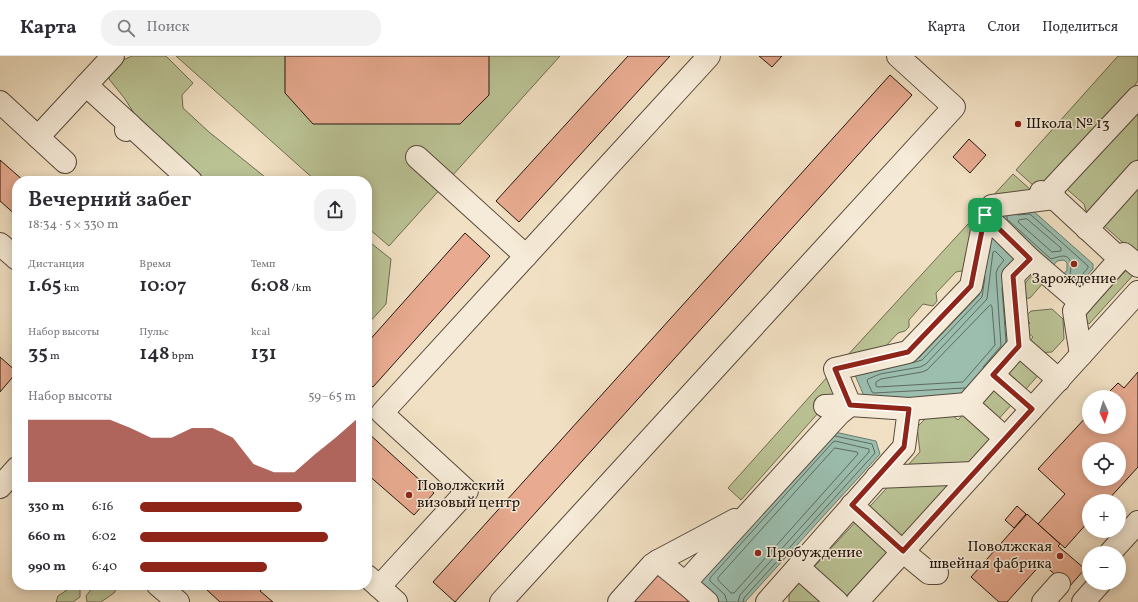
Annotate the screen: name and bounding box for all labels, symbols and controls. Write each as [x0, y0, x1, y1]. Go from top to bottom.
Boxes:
search box [101, 10, 381, 46]
text: Карта [20, 15, 77, 41]
icon: search [115, 17, 137, 39]
text: Поиск [147, 17, 190, 38]
text: Карта [927, 18, 965, 37]
text: Слои [987, 18, 1020, 37]
text: Поделиться [1042, 18, 1118, 37]
place label: Школа № 13 [1026, 114, 1110, 135]
marker: Школа № 13 [1013, 119, 1023, 129]
text: Вечерний забег [28, 185, 191, 216]
button: share [314, 189, 356, 231]
pin [968, 198, 1002, 232]
icon: arrive [974, 204, 996, 226]
text: 18:34 · 5 × 330 m [28, 216, 118, 234]
text: Дистанция [28, 257, 85, 272]
text: Время [139, 257, 171, 272]
text: Темп [251, 257, 275, 272]
marker: Зарождение [1069, 259, 1079, 269]
place label: Зарождение [1032, 269, 1116, 290]
text: 1.65 [28, 272, 61, 300]
text: 10:07 [139, 272, 187, 300]
text: 6:08 [251, 272, 289, 300]
text: km [61, 281, 79, 296]
text: /km [289, 281, 311, 296]
text: Набор высоты [28, 325, 99, 340]
text: Пульс [139, 325, 169, 340]
text: kcal [251, 325, 270, 340]
text: 35 [28, 340, 48, 368]
text: 148 [139, 340, 170, 368]
text: 131 [251, 340, 277, 368]
text: m [48, 349, 60, 364]
text: bpm [170, 349, 194, 364]
text: Набор высоты [28, 388, 112, 406]
text: 59–65 m [308, 388, 356, 406]
north arrow [1082, 390, 1126, 434]
map controls [1082, 390, 1126, 590]
button: locate [1082, 442, 1126, 486]
place label: Поволжский визовый центр [417, 476, 520, 514]
marker: Поволжский визовый центр [404, 490, 414, 500]
button: + [1082, 494, 1126, 538]
text: 330 m [28, 498, 64, 516]
text: 6:16 [92, 498, 113, 516]
text: 660 m [28, 528, 65, 546]
text: 6:02 [92, 528, 116, 546]
place label: Поволжская швейная фабрика [929, 537, 1052, 575]
place label: Пробуждение [766, 543, 863, 564]
button: − [1082, 546, 1126, 590]
marker: Пробуждение [753, 548, 763, 558]
marker: Поволжская швейная фабрика [1055, 551, 1065, 561]
text: 990 m [28, 558, 66, 576]
text: 6:40 [92, 558, 117, 576]

